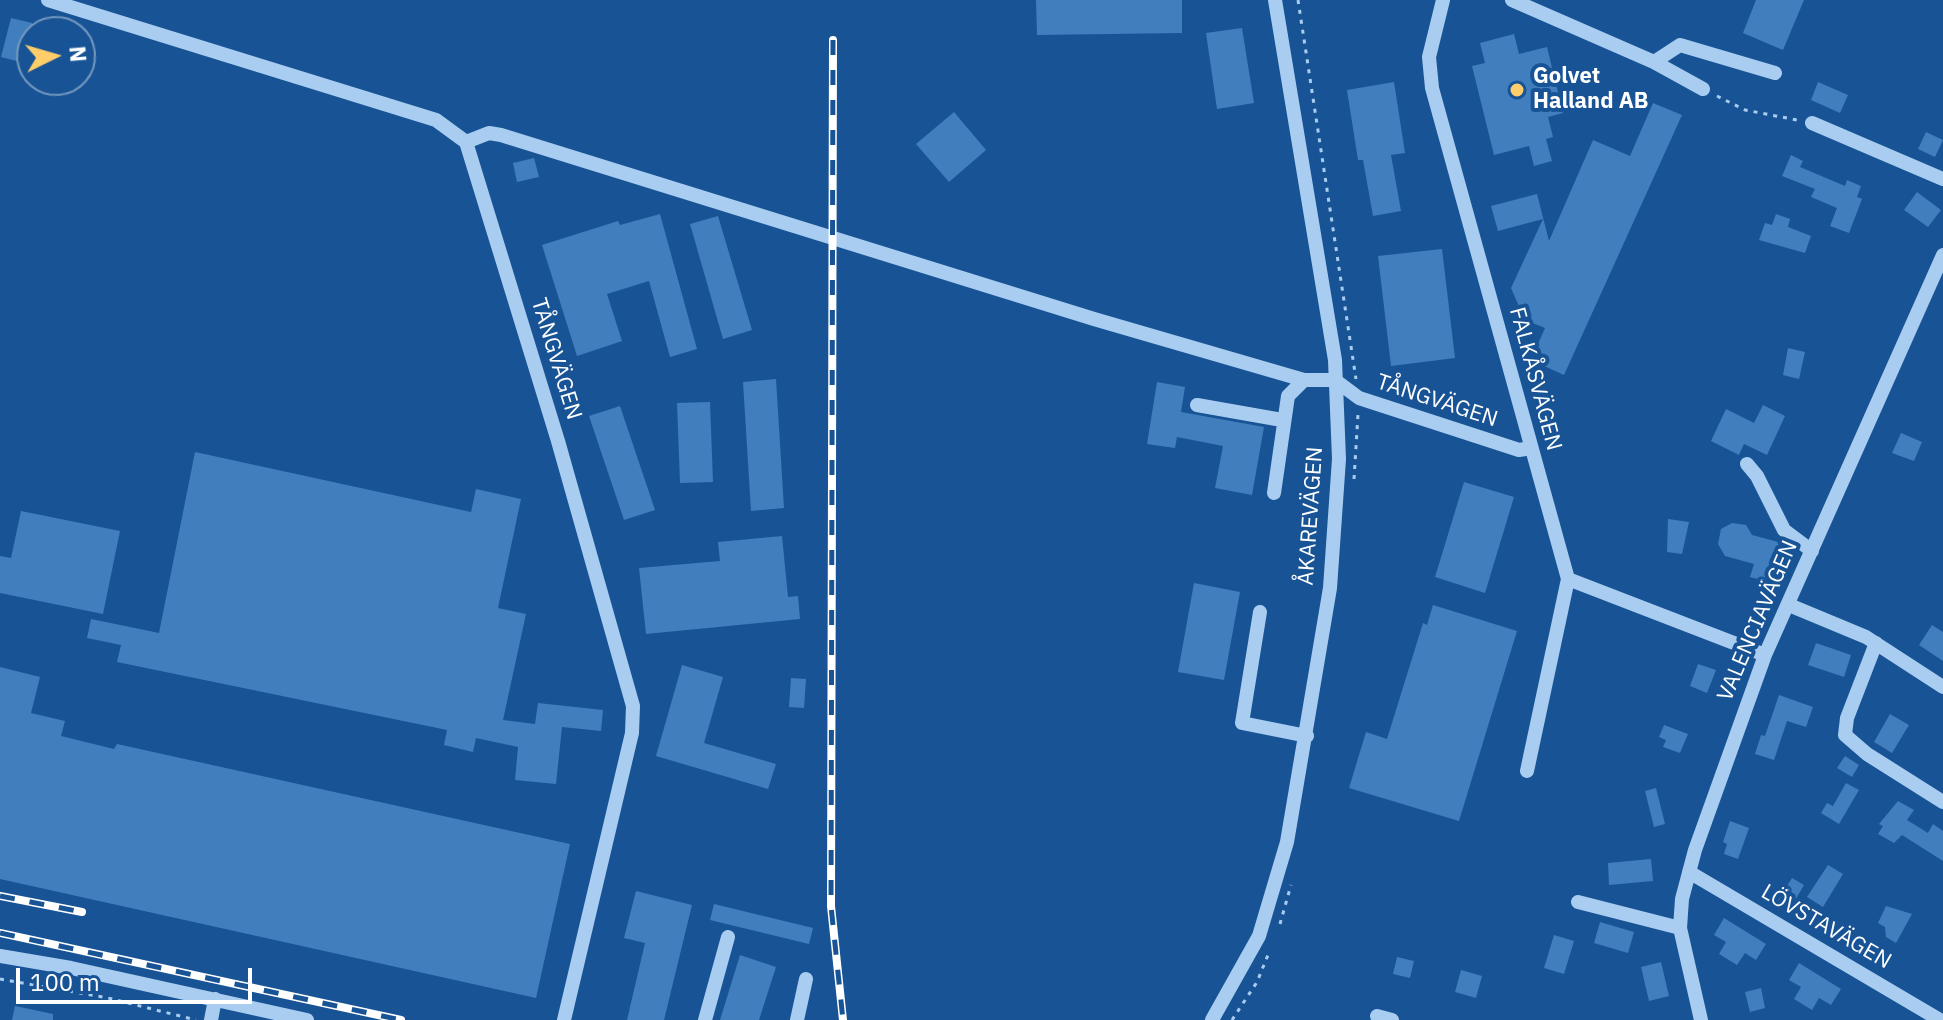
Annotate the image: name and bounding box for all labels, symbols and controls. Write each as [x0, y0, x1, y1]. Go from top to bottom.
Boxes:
north arrow [16, 16, 96, 96]
text: N [63, 45, 94, 63]
place label: Golvet Halland AB [1533, 64, 1649, 116]
marker: Golvet Halland AB [1508, 81, 1526, 99]
street label: TÅNGVÄGEN [525, 295, 587, 423]
street label: FALKÅSVÄGEN [1503, 304, 1567, 454]
street label: TÅNGVÄGEN [1373, 369, 1501, 433]
street label: ÅKAREVÄGEN [1293, 446, 1329, 586]
street label: VALENCIAVÄGEN [1712, 537, 1804, 705]
street label: LÖVSTAVÄGEN [1756, 879, 1896, 975]
scale bar [20, 952, 256, 1002]
text: 100 m [30, 966, 100, 998]

